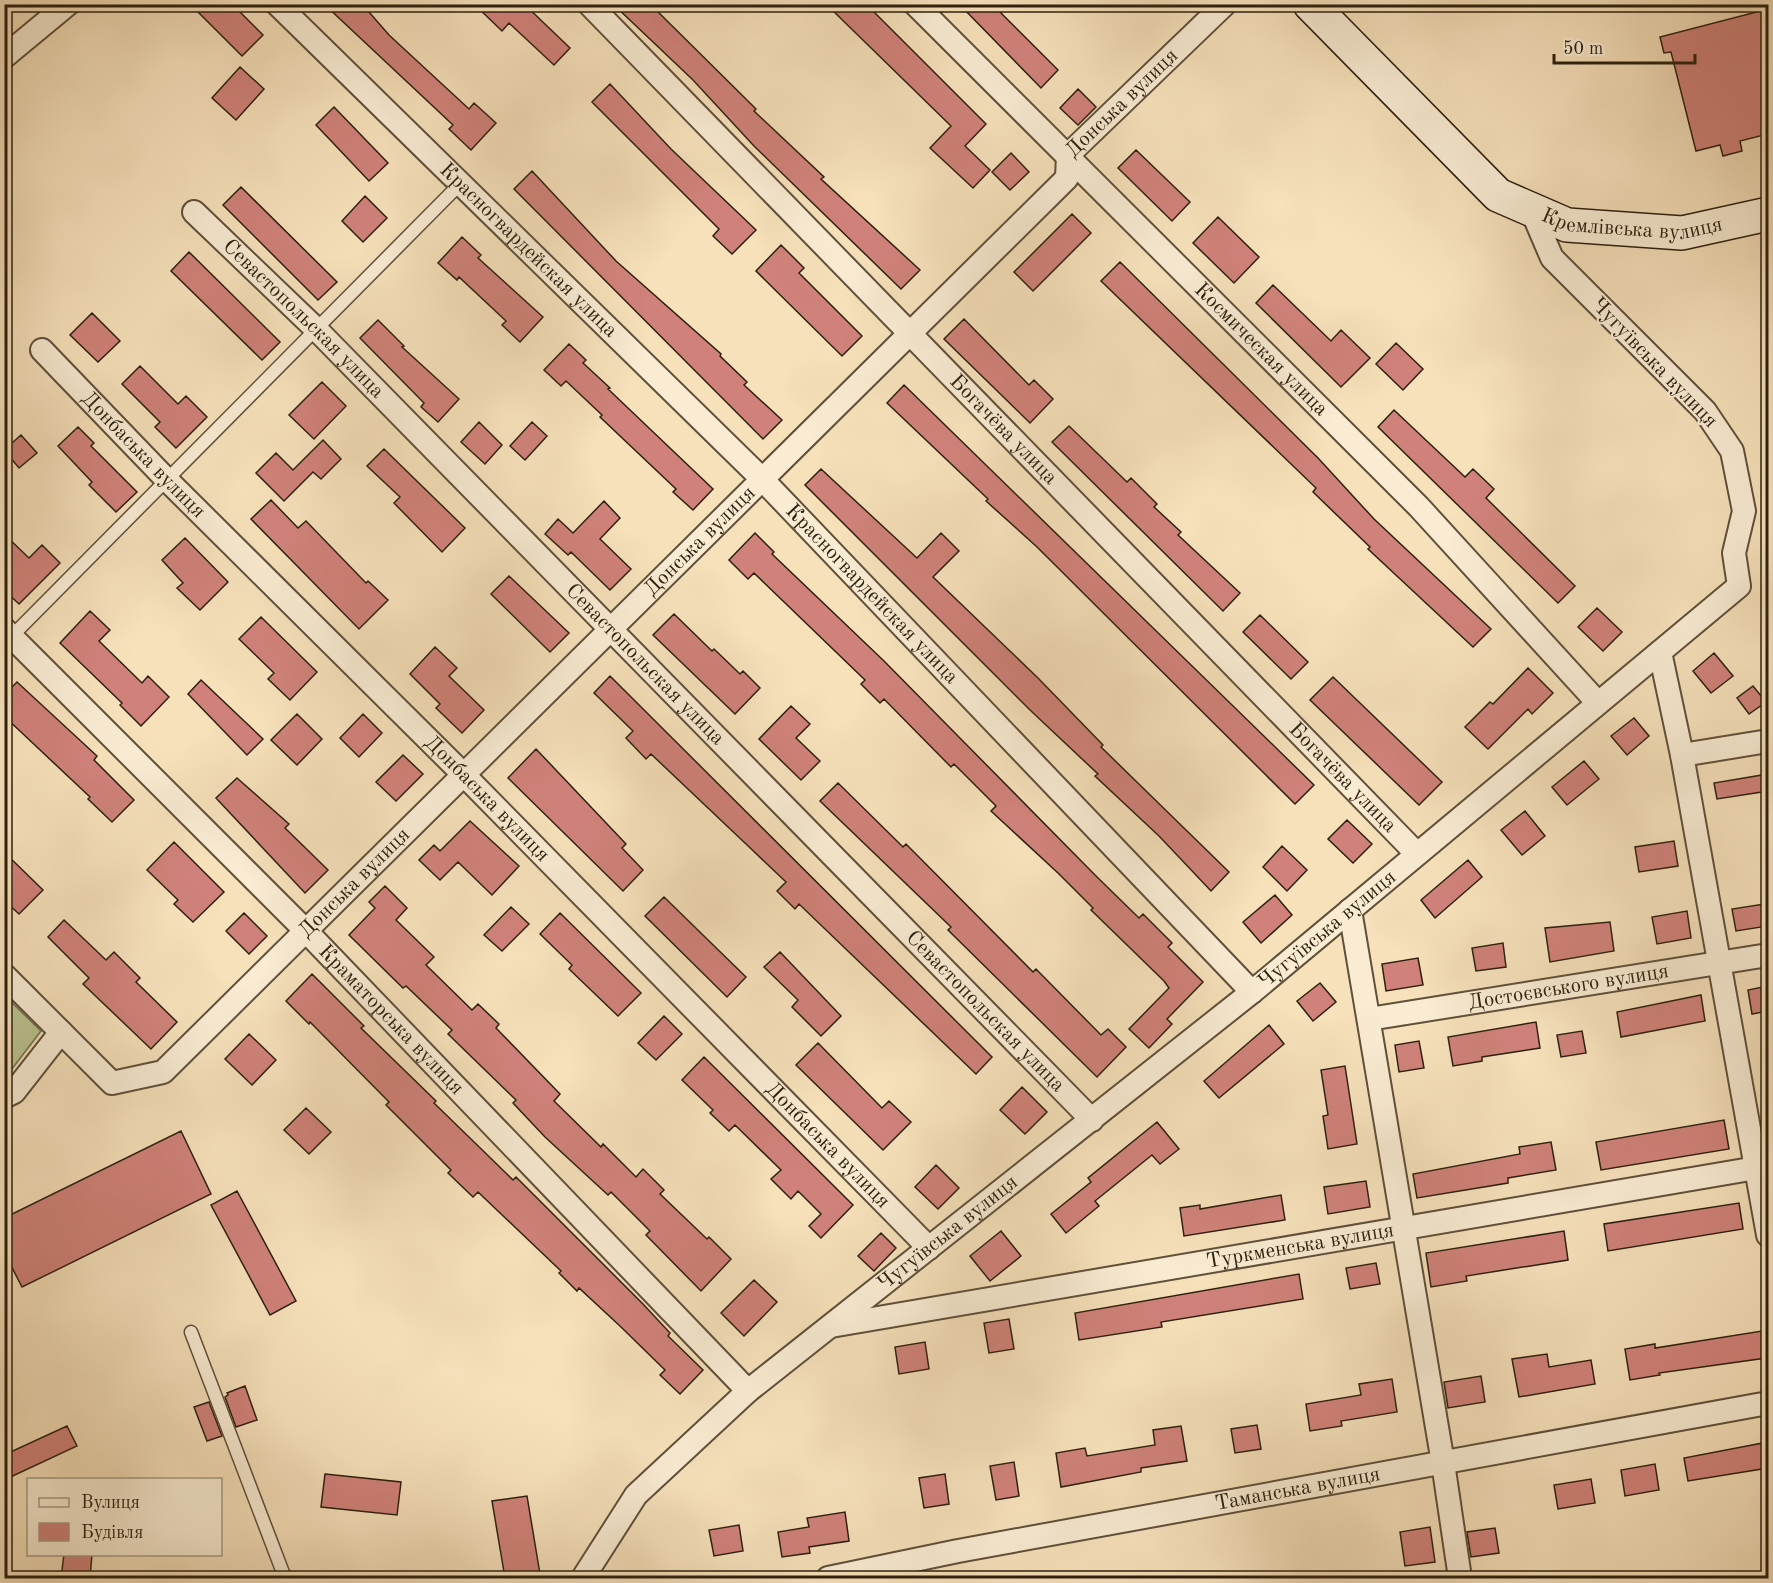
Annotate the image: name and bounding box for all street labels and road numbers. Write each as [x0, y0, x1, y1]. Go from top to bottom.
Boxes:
street label: Донська вулиця [1062, 45, 1182, 162]
street label: Красногвардейская улица [436, 159, 621, 342]
street label: Кремлівська вулиця [1538, 205, 1725, 244]
street label: Севастопольская улица [219, 235, 388, 402]
street label: Космическая улица [1190, 279, 1332, 420]
street label: Чугуївська вулиця [1587, 294, 1721, 432]
street label: Богачёва улица [946, 370, 1061, 489]
street label: Донбаська вулиця [78, 388, 209, 522]
street label: Донська вулиця [640, 482, 759, 600]
street label: Красногвардейская улица [782, 500, 962, 688]
street label: Севастопольская улица [562, 580, 728, 749]
street label: Богачёва улица [1285, 719, 1401, 837]
street label: Донбаська вулиця [421, 732, 553, 866]
street label: Донська вулиця [295, 824, 414, 942]
street label: Чугуївська вулиця [1254, 866, 1400, 992]
street label: Севастопольская улица [902, 927, 1069, 1096]
street label: Краматорська вулиця [315, 940, 468, 1099]
street label: Достоєвського вулиця [1467, 961, 1670, 1013]
street label: Донбаська вулиця [762, 1078, 894, 1212]
street label: Чугуївська вулиця [874, 1171, 1022, 1295]
street label: Туркменська вулиця [1205, 1220, 1396, 1272]
street label: Таманська вулиця [1213, 1464, 1382, 1514]

